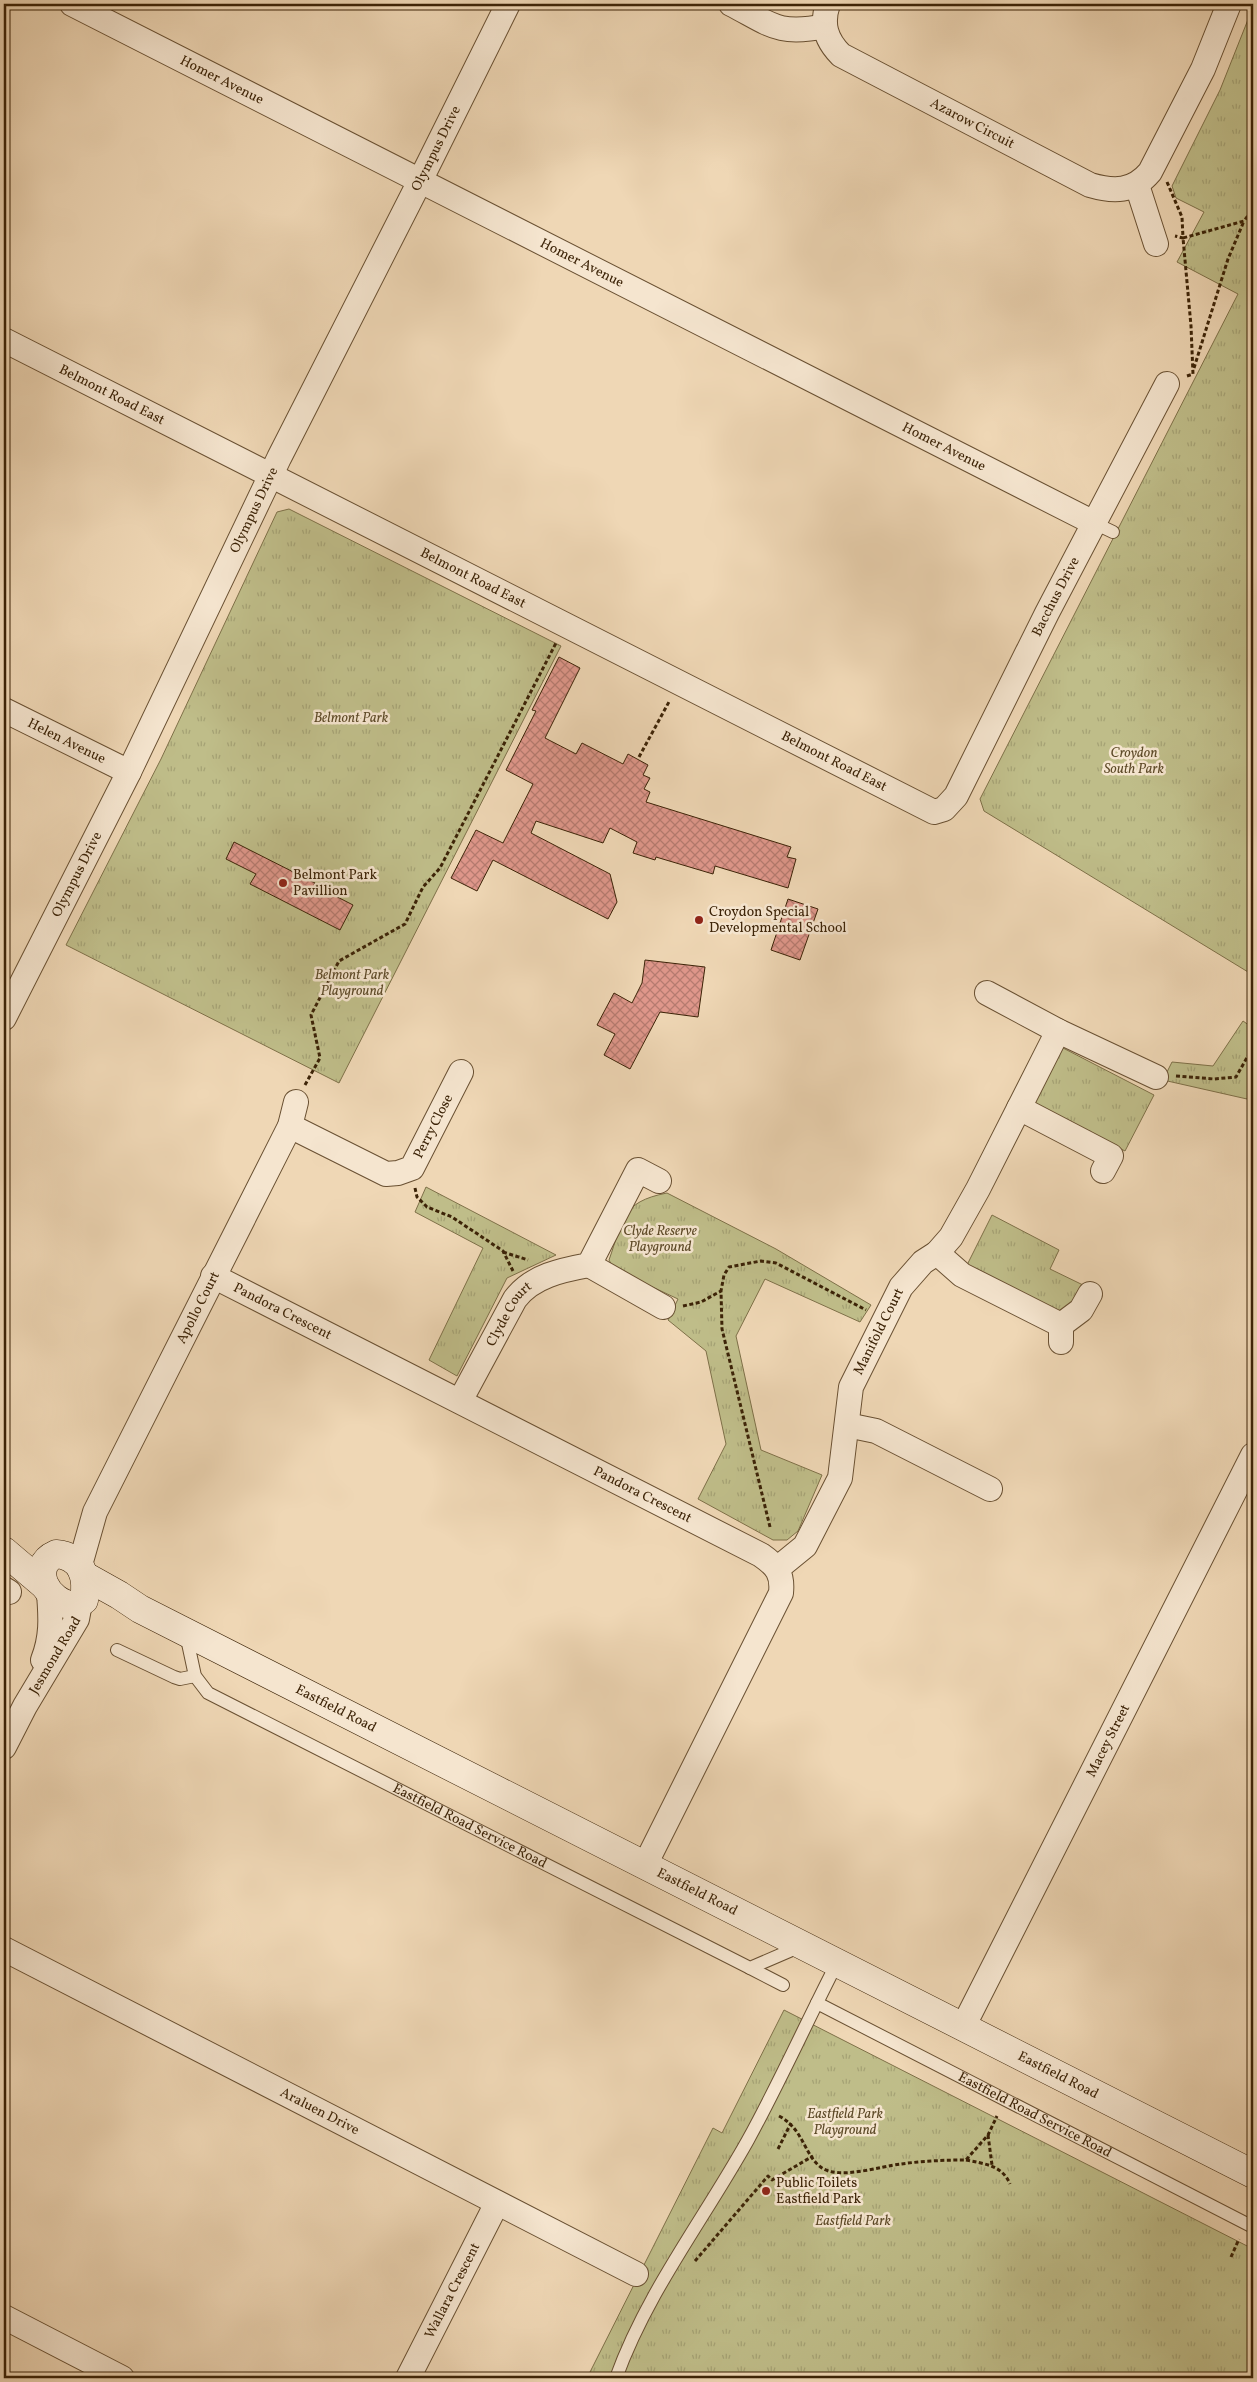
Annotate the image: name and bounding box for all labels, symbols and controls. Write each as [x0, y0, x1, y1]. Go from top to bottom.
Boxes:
street label: Homer Avenue [177, 51, 267, 109]
street label: Azarow Circuit [927, 94, 1018, 153]
street label: Olympus Drive [407, 102, 466, 195]
street label: Homer Avenue [537, 234, 627, 292]
street label: Belmont Road East [56, 360, 168, 430]
street label: Homer Avenue [899, 418, 989, 476]
street label: Olympus Drive [225, 464, 283, 556]
street label: Belmont Road East [417, 543, 529, 613]
street label: Bacchus Drive [1027, 553, 1084, 640]
park label: Belmont Park [314, 709, 389, 728]
street label: Helen Avenue [24, 714, 109, 769]
street label: Belmont Road East [778, 727, 890, 796]
park label: Croydon South Park [1104, 744, 1165, 779]
street label: Olympus Drive [47, 828, 107, 920]
place label: Belmont Park Pavillion [293, 866, 377, 901]
marker: Belmont Park Pavillion [277, 877, 289, 889]
place label: Croydon Special Developmental School [709, 903, 846, 938]
marker: Croydon Special Developmental School [693, 914, 705, 926]
park label: Belmont Park Playground [315, 966, 390, 1001]
street label: Perry Close [409, 1091, 458, 1162]
park label: Clyde Reserve Playground [623, 1222, 697, 1257]
street label: Apollo Court [172, 1268, 224, 1347]
street label: Clyde Court [482, 1277, 536, 1350]
street label: Pandora Crescent [230, 1278, 335, 1344]
street label: Manifold Court [849, 1285, 909, 1378]
street label: Pandora Crescent [590, 1462, 695, 1528]
street label: Jesmond Road [25, 1613, 86, 1698]
street label: Eastfield Road [292, 1680, 380, 1737]
street label: Macey Street [1082, 1701, 1135, 1780]
street label: Eastfield Road Service Road [390, 1779, 550, 1873]
street label: Eastfield Road [653, 1863, 741, 1920]
street label: Eastfield Road [1015, 2047, 1102, 2104]
street label: Eastfield Road Service Road [955, 2068, 1115, 2162]
street label: Araluen Drive [277, 2083, 363, 2140]
park label: Eastfield Park Playground [807, 2105, 884, 2140]
place label: Public Toilets Eastfield Park [776, 2174, 862, 2209]
marker: Public Toilets Eastfield Park [760, 2185, 772, 2197]
park label: Eastfield Park [815, 2212, 892, 2231]
street label: Wallara Crescent [420, 2240, 485, 2342]

